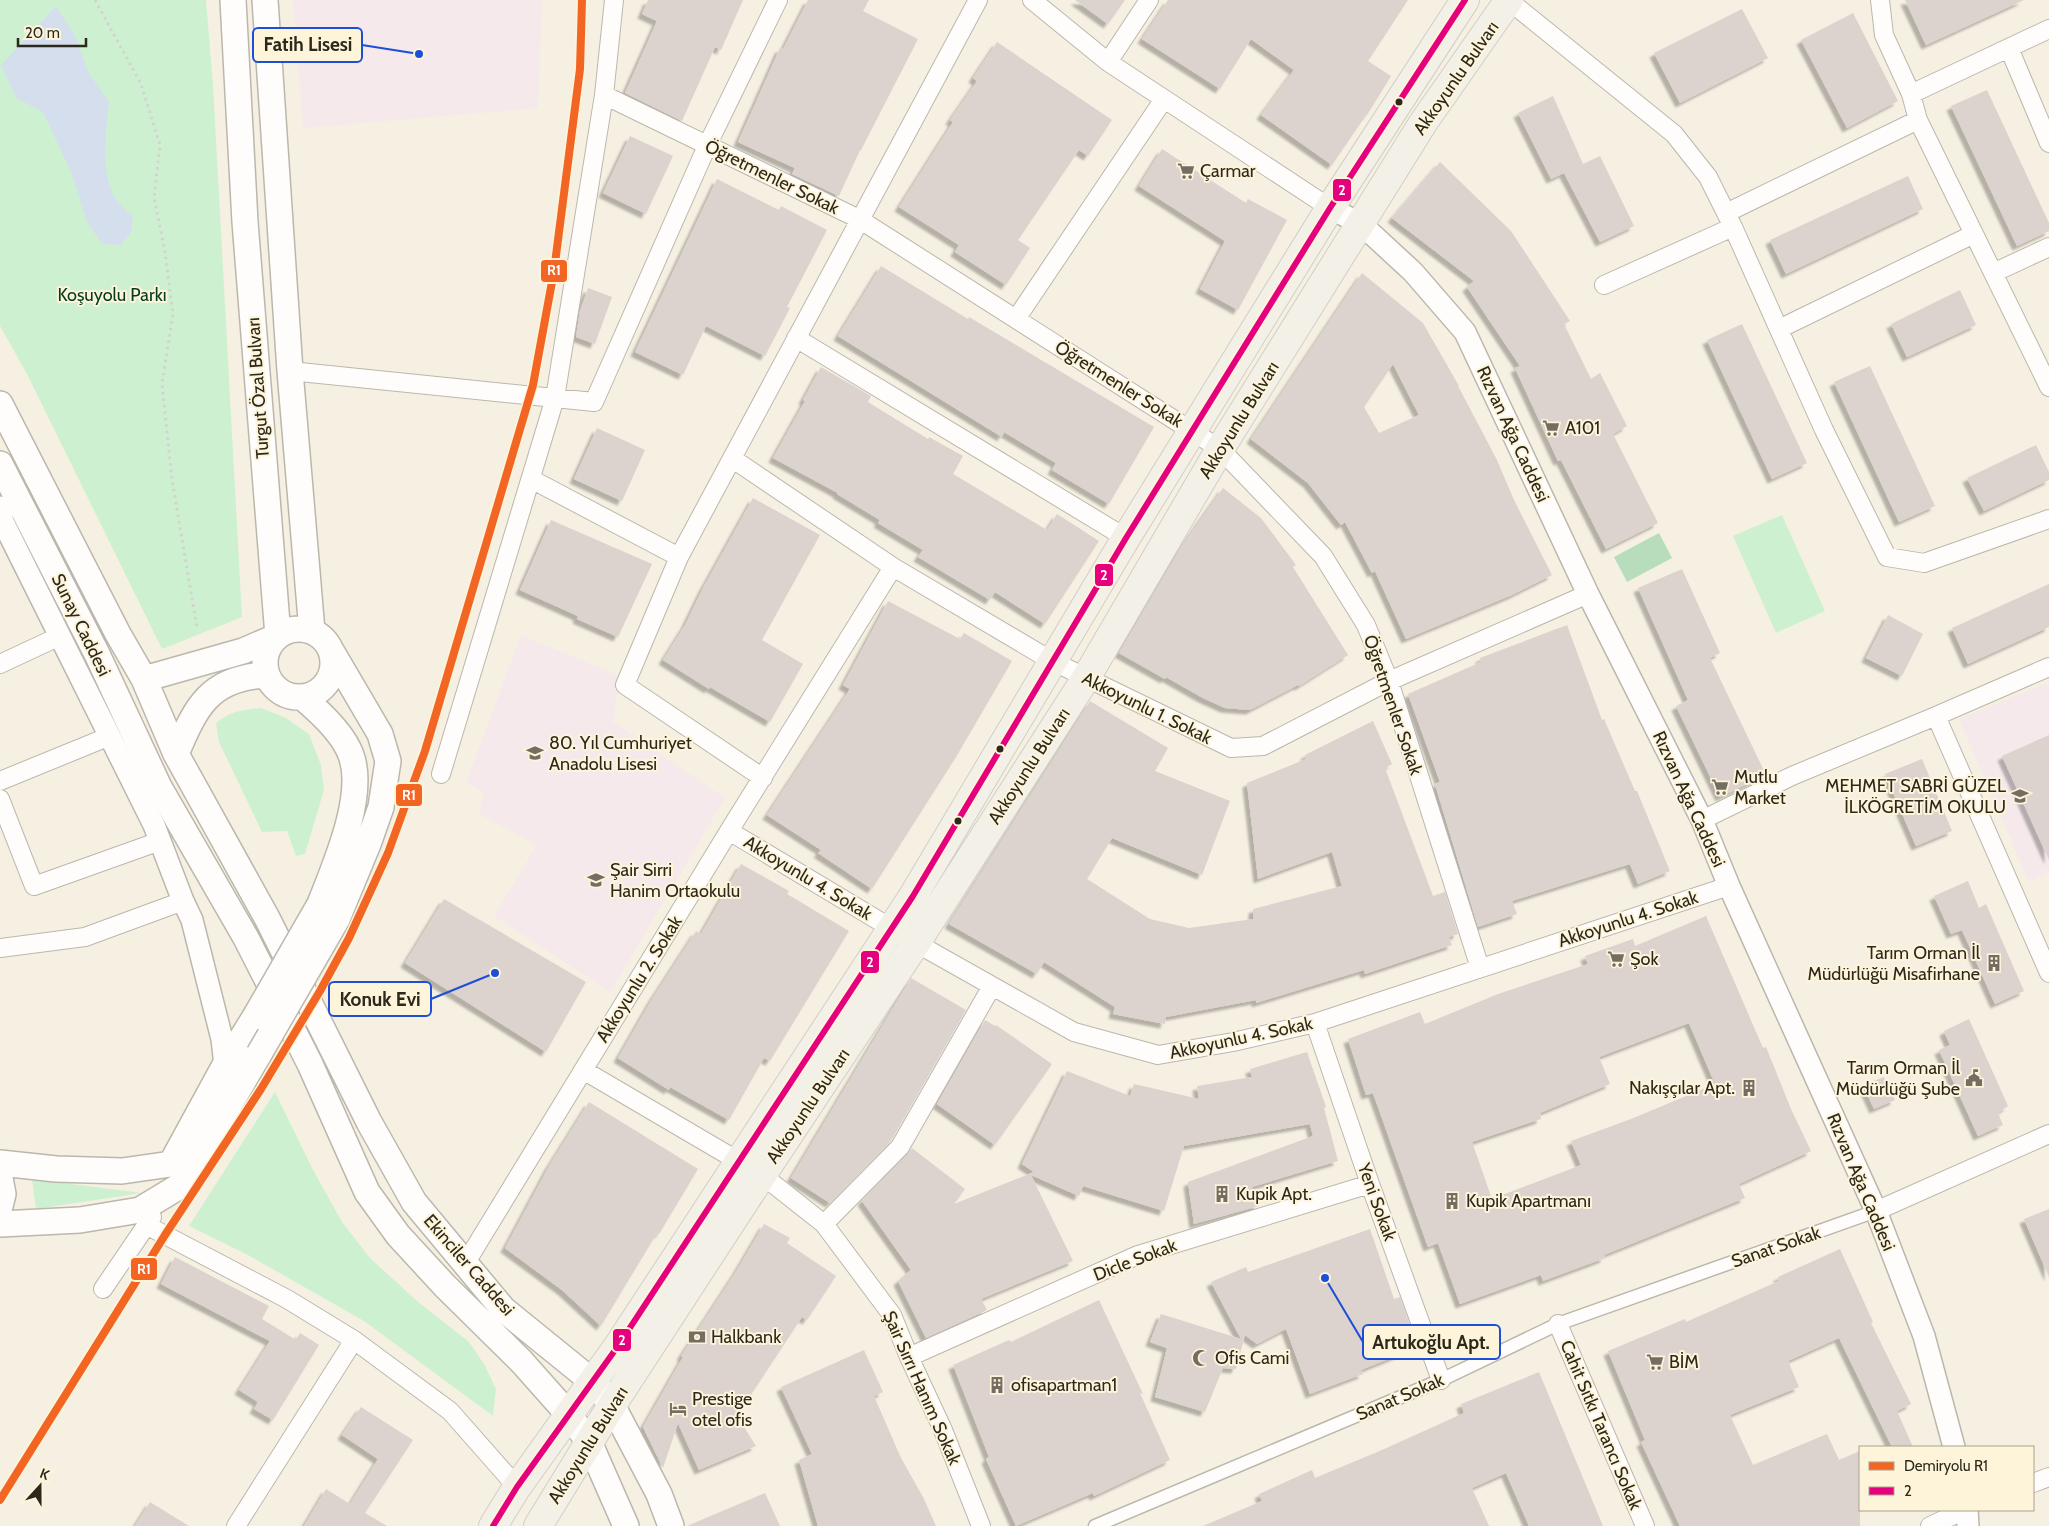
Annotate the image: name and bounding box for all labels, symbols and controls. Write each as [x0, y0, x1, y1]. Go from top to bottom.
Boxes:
scale bar [18, 15, 85, 47]
street label: Akkoyunlu Bulvarı [1409, 17, 1503, 139]
text: 20 m [25, 24, 60, 42]
callout: Fatih Lisesi [253, 28, 362, 62]
text: Fatih Lisesi [264, 33, 352, 56]
unlabelled marker [1394, 97, 1404, 107]
street label: Öğretmenler Sokak [701, 135, 844, 219]
place label: Çarmar [1200, 160, 1256, 182]
supermarket icon: Çarmar [1176, 161, 1196, 181]
line badge: 2 [1332, 178, 1352, 202]
text: 2 [1338, 181, 1346, 199]
line badge: R1 [540, 259, 568, 283]
text: R1 [547, 261, 561, 279]
park label: Koşuyolu Parkı [57, 284, 167, 306]
street label: Turgut Özal Bulvarı [242, 316, 274, 460]
street label: Öğretmenler Sokak [1051, 336, 1188, 433]
street label: Akkoyunlu Bulvarı [1194, 357, 1284, 483]
street label: Rızvan Ağa Caddesi [1472, 363, 1554, 505]
place label: A101 [1565, 417, 1600, 439]
supermarket icon: A101 [1541, 418, 1561, 438]
line badge: 2 [1094, 563, 1114, 587]
text: 2 [1100, 566, 1108, 584]
street label: Sunay Caddesi [47, 570, 115, 680]
street label: Öğretmenler Sokak [1359, 632, 1428, 779]
street label: Akkoyunlu 1. Sokak [1079, 667, 1216, 749]
street label: Akkoyunlu Bulvarı [983, 704, 1075, 828]
street label: Rızvan Ağa Caddesi [1648, 728, 1730, 870]
place label: 80. Yıl Cumhuriyet Anadolu Lisesi [549, 732, 692, 775]
school or university icon: 80. Yıl Cumhuriyet Anadolu Lisesi [525, 743, 545, 763]
unlabelled marker [995, 744, 1005, 754]
place label: Mutlu Market [1734, 766, 1786, 809]
place label: MEHMET SABRİ GÜZEL İLKÖGRETİM OKULU [1825, 775, 2006, 818]
supermarket icon: Mutlu Market [1710, 777, 1730, 797]
line badge: R1 [395, 783, 423, 807]
text: R1 [402, 786, 416, 804]
school or university icon: MEHMET SABRİ GÜZEL İLKÖGRETİM OKULU [2010, 786, 2030, 806]
unlabelled marker [953, 816, 963, 826]
street label: Akkoyunlu 4. Sokak [740, 831, 877, 925]
place label: Şair Sirri Hanim Ortaokulu [610, 859, 740, 902]
school or university icon: Şair Sirri Hanim Ortaokulu [586, 870, 606, 890]
street label: Akkoyunlu 4. Sokak [1555, 886, 1702, 952]
street label: Akkoyunlu 2. Sokak [591, 911, 687, 1046]
place label: Tarım Orman İl Müdürlüğü Misafirhane [1808, 942, 1981, 985]
place label: Şok [1630, 948, 1659, 970]
supermarket icon: Şok [1606, 949, 1626, 969]
line badge: 2 [860, 950, 880, 974]
text: 2 [866, 953, 874, 971]
building icon: Tarım Orman İl Müdürlüğü Misafirhane [1984, 953, 2004, 973]
callout: Konuk Evi [329, 982, 431, 1016]
text: Konuk Evi [339, 988, 421, 1011]
street label: Akkoyunlu 4. Sokak [1167, 1012, 1316, 1064]
street label: Akkoyunlu Bulvarı [761, 1044, 855, 1168]
place label: Tarım Orman İl Müdürlüğü Şube [1836, 1057, 1961, 1100]
public building icon: Tarım Orman İl Müdürlüğü Şube [1964, 1068, 1984, 1088]
place label: Nakışçılar Apt. [1629, 1077, 1735, 1099]
building icon: Nakışçılar Apt. [1739, 1078, 1759, 1098]
street label: Rızvan Ağa Caddesi [1822, 1110, 1900, 1254]
street label: Yeni Sokak [1352, 1159, 1401, 1245]
place label: Kupik Apt. [1236, 1183, 1312, 1205]
building icon: Kupik Apt. [1212, 1184, 1232, 1204]
place label: Kupik Apartmanı [1466, 1190, 1591, 1212]
building icon: Kupik Apartmanı [1442, 1191, 1462, 1211]
street label: Ekinciler Caddesi [419, 1210, 519, 1320]
street label: Sanat Sokak [1729, 1221, 1824, 1273]
street label: Dicle Sokak [1090, 1234, 1181, 1286]
line badge: R1 [130, 1257, 158, 1281]
text: R1 [137, 1260, 151, 1278]
street label: Şair Sırrı Hanım Sokak [878, 1308, 966, 1469]
callout: Artukoğlu Apt. [1363, 1325, 1500, 1359]
place label: Halkbank [711, 1326, 782, 1348]
bank icon: Halkbank [687, 1327, 707, 1347]
line badge: 2 [612, 1328, 632, 1352]
text: 2 [618, 1331, 626, 1349]
text: Artukoğlu Apt. [1372, 1331, 1490, 1354]
street label: Cahit Sıtkı Tarancı Sokak [1555, 1337, 1647, 1514]
place label: Ofis Cami [1215, 1347, 1289, 1369]
mosque icon: Ofis Cami [1191, 1348, 1211, 1368]
place label: BİM [1669, 1351, 1699, 1373]
supermarket icon: BİM [1645, 1352, 1665, 1372]
street label: Sanat Sokak [1353, 1368, 1448, 1425]
place label: ofisapartman1 [1011, 1374, 1117, 1396]
building icon: ofisapartman1 [987, 1375, 1007, 1395]
street label: Akkoyunlu Bulvarı [543, 1382, 633, 1508]
place label: Prestige otel ofis [692, 1388, 752, 1431]
hotel icon: Prestige otel ofis [668, 1399, 688, 1419]
legend [1859, 1446, 2034, 1511]
text: Demiryolu R1 [1904, 1457, 1988, 1475]
north arrow [15, 1461, 65, 1511]
text: K [37, 1464, 52, 1484]
text: 2 [1904, 1482, 1912, 1500]

